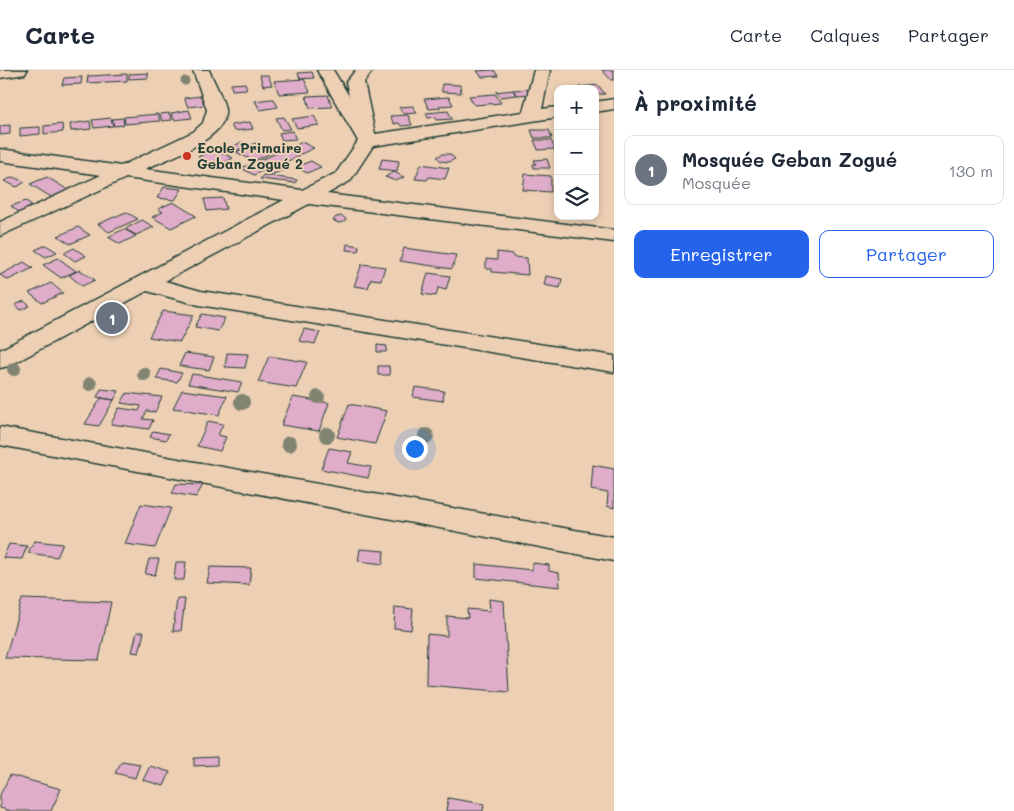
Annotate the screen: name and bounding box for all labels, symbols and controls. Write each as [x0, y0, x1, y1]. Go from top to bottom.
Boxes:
text: Carte [25, 19, 95, 50]
text: Carte [730, 23, 782, 47]
text: Calques [810, 23, 880, 47]
text: Partager [908, 23, 989, 47]
map controls [554, 85, 599, 220]
button: + [554, 85, 599, 130]
text: À proximité [634, 89, 757, 116]
button: − [554, 130, 599, 175]
place label: Ecole Primaire Geban Zogué 2 [197, 138, 303, 173]
text: Mosquée Geban Zogué [682, 147, 897, 172]
marker: Ecole Primaire Geban Zogué 2 [181, 150, 193, 162]
text: 1 [647, 160, 655, 181]
text: 130 m [949, 160, 993, 181]
text: Mosquée [682, 172, 751, 193]
button: layers [554, 175, 599, 220]
button: Enregistrer [634, 230, 809, 278]
button: Partager [819, 230, 994, 278]
pin: 1 [96, 299, 128, 337]
your location [402, 436, 428, 462]

